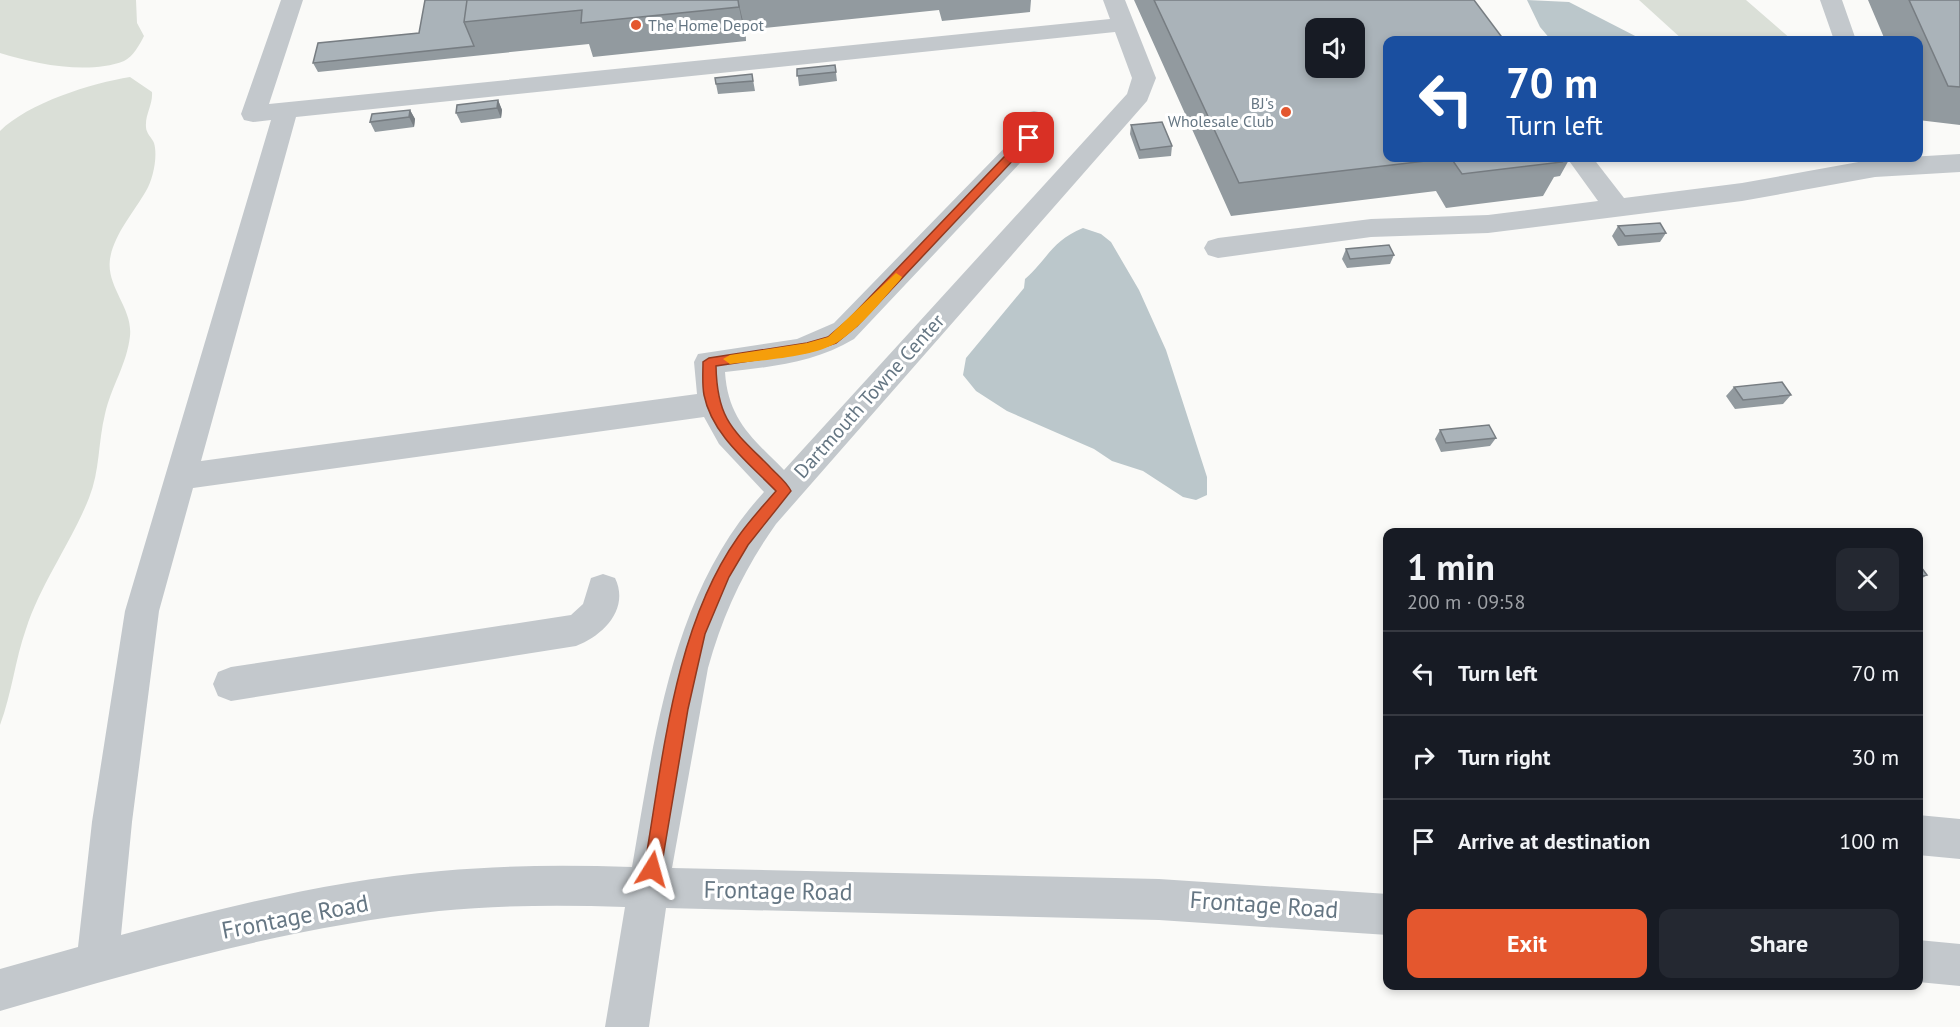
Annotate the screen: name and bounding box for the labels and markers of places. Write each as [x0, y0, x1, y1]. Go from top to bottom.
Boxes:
place label: The Home Depot [648, 15, 765, 35]
marker: The Home Depot [629, 18, 643, 32]
place label: BJ's Wholesale Club [1168, 93, 1274, 131]
marker: BJ's Wholesale Club [1279, 105, 1293, 119]
pin [1003, 112, 1054, 163]

